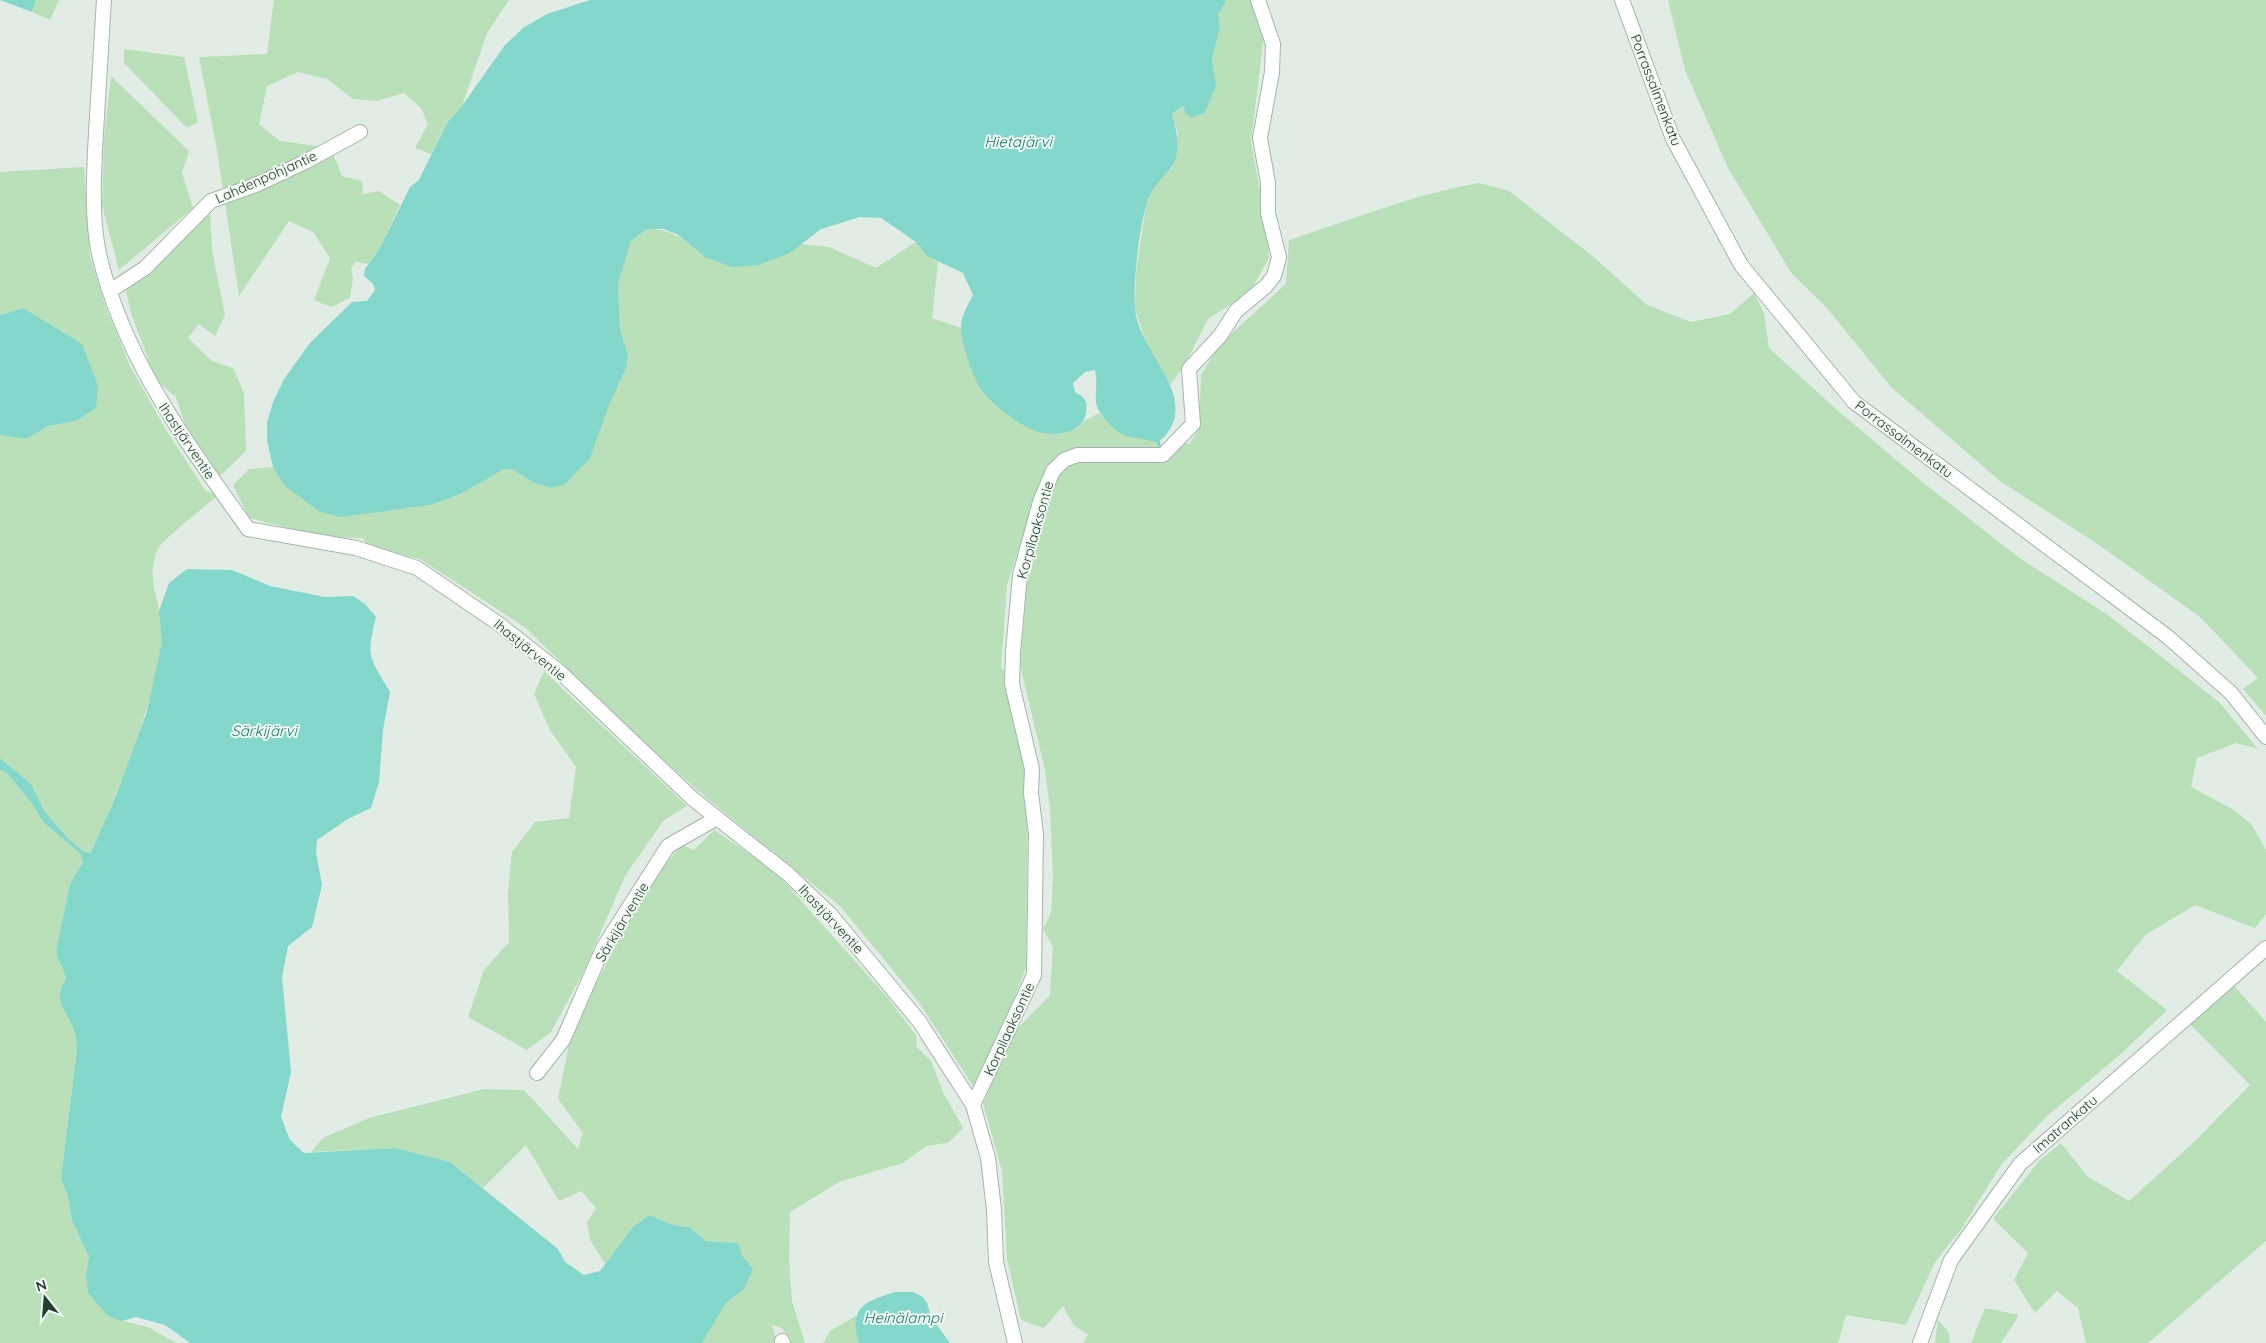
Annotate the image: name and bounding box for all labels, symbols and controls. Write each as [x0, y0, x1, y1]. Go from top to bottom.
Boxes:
street label: Porrassalmenkatu [1626, 32, 1686, 148]
water label: Hietajärvi [984, 132, 1054, 151]
street label: Lahdenpohjantie [212, 147, 320, 207]
street label: Porrassalmenkatu [1851, 396, 1957, 482]
street label: Ihastjärventie [155, 399, 219, 483]
street label: Korpilaaksontie [1012, 479, 1058, 581]
street label: Ihastjärventie [490, 615, 570, 685]
water label: Särkijärvi [231, 721, 298, 740]
street label: Särkijärventie [591, 879, 653, 965]
street label: Ihastjärventie [794, 880, 868, 958]
street label: Korpilaaksontie [980, 979, 1039, 1079]
street label: Imatrankatu [2029, 1091, 2101, 1157]
north arrow [20, 1273, 70, 1323]
text: N [34, 1275, 49, 1296]
water label: Heinälampi [864, 1308, 944, 1327]

